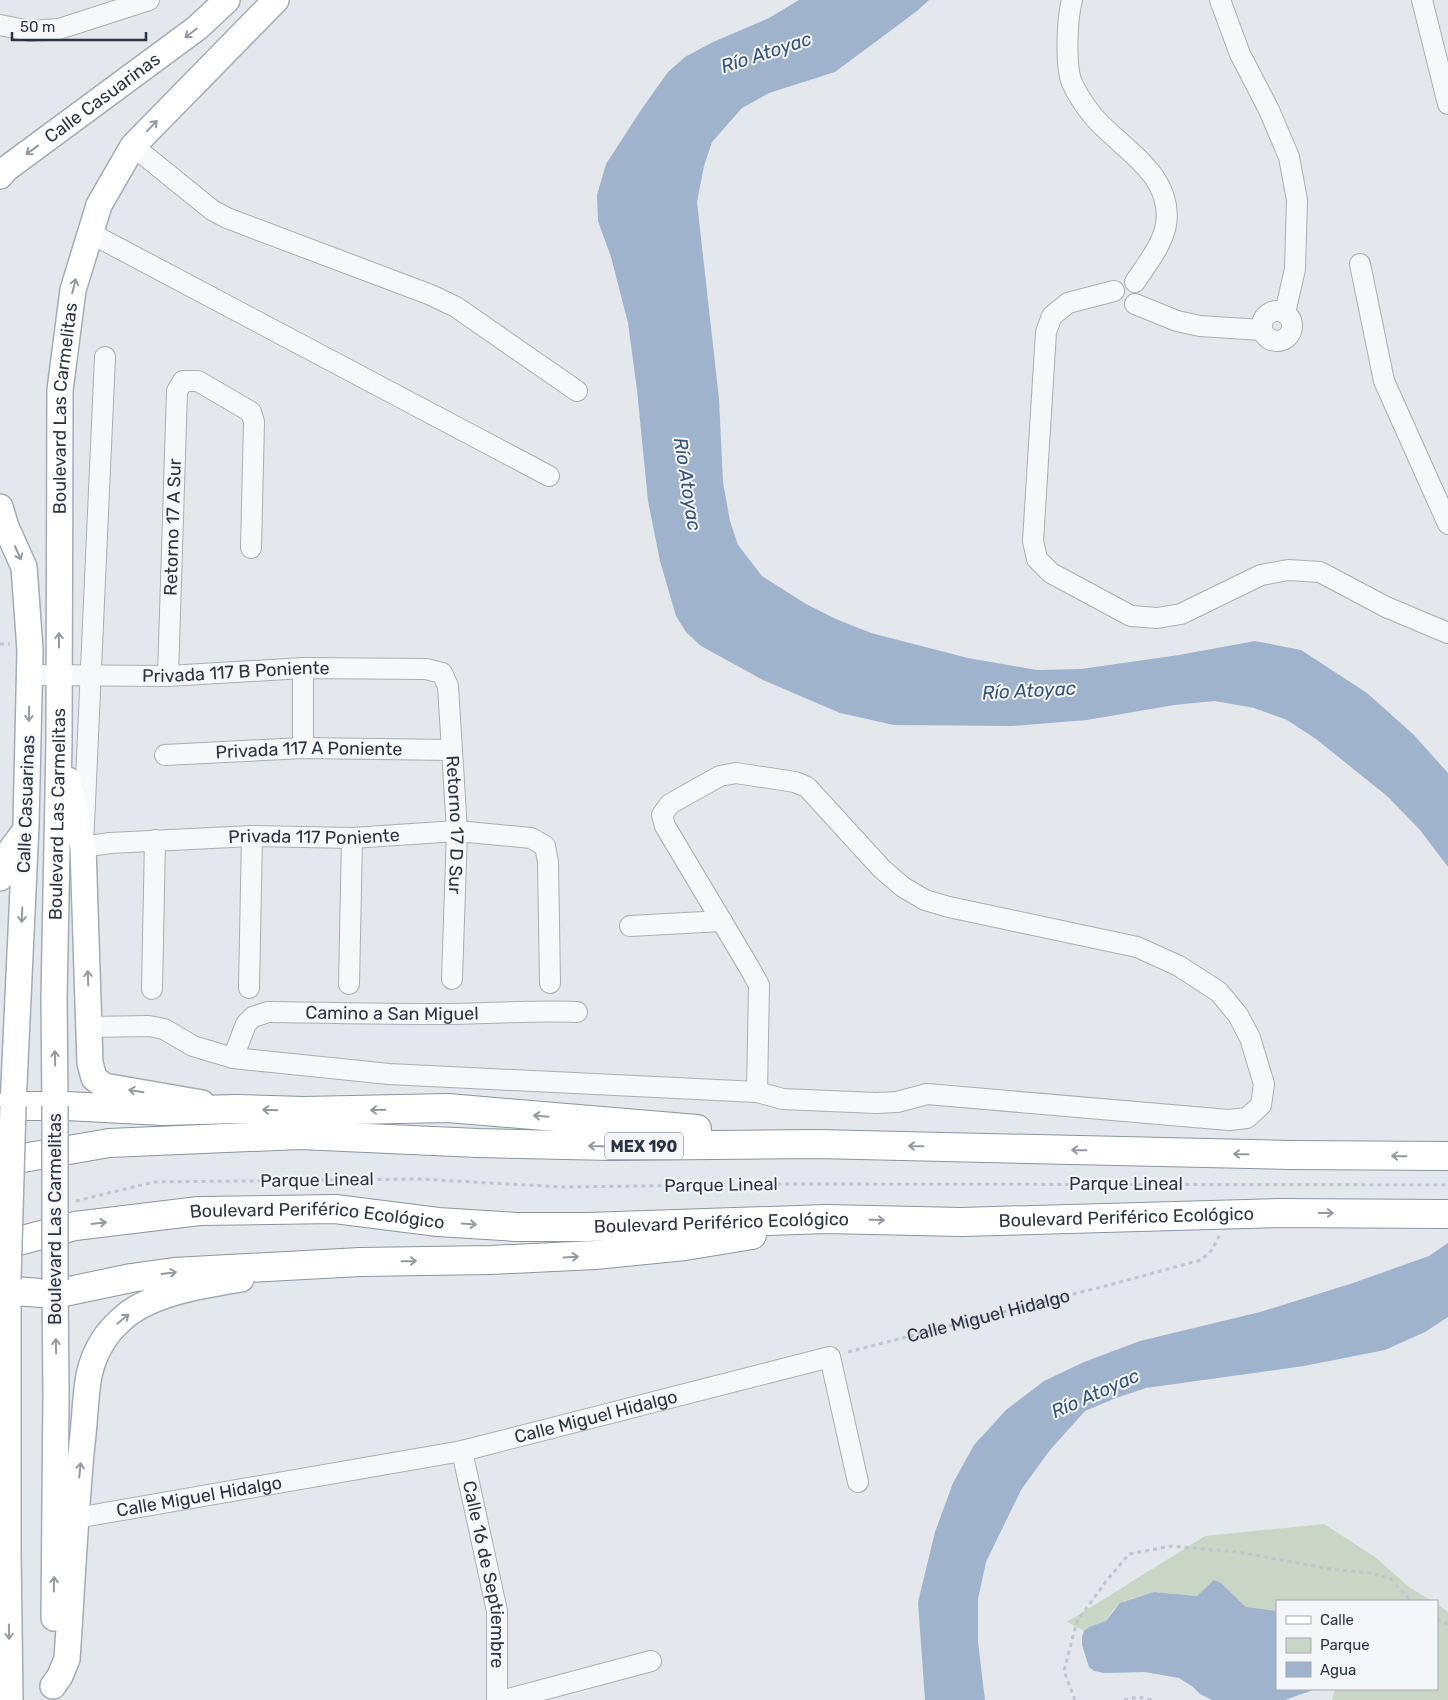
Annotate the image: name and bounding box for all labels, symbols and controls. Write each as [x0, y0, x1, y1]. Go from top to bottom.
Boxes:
scale bar [12, 10, 146, 42]
text: 50 m [20, 18, 55, 36]
one-way arrow [185, 27, 198, 38]
water label: Río Atoyac [718, 27, 815, 78]
street label: Calle Casuarinas [40, 48, 165, 148]
one-way arrow [146, 120, 158, 133]
one-way arrow [26, 145, 39, 156]
one-way arrow [70, 278, 79, 294]
street label: Boulevard Las Carmelitas [49, 301, 82, 514]
water label: Río Atoyac [669, 436, 706, 532]
street label: Retorno 17 A Sur [160, 458, 186, 596]
one-way arrow [13, 545, 23, 560]
one-way arrow [54, 632, 64, 648]
street label: Privada 117 B Poniente [142, 657, 330, 687]
water label: Río Atoyac [981, 677, 1077, 704]
one-way arrow [24, 705, 33, 721]
street label: Boulevard Las Carmelitas [45, 708, 70, 920]
street label: Calle Casuarinas [13, 735, 39, 873]
street label: Privada 117 A Poniente [215, 737, 403, 763]
street label: Retorno 17 D Sur [441, 755, 468, 895]
street label: Privada 117 Poniente [228, 824, 400, 849]
one-way arrow [17, 906, 27, 923]
one-way arrow [83, 970, 93, 986]
street label: Camino a San Miguel [305, 1002, 479, 1025]
one-way arrow [50, 1050, 60, 1066]
one-way arrow [129, 1086, 145, 1096]
one-way arrow [262, 1105, 278, 1115]
one-way arrow [371, 1105, 387, 1115]
one-way arrow [533, 1111, 549, 1121]
street label: Boulevard Las Carmelitas [44, 1113, 66, 1325]
road number: MEX 190 [605, 1132, 683, 1160]
one-way arrow [588, 1141, 604, 1151]
one-way arrow [908, 1141, 924, 1151]
one-way arrow [1071, 1145, 1087, 1155]
one-way arrow [1233, 1149, 1249, 1158]
one-way arrow [1392, 1151, 1408, 1161]
street label: Parque Lineal [260, 1168, 374, 1192]
street label: Parque Lineal [664, 1173, 778, 1197]
street label: Parque Lineal [1069, 1173, 1183, 1195]
street label: Boulevard Periférico Ecológico [189, 1198, 445, 1233]
street label: Boulevard Periférico Ecológico [998, 1203, 1254, 1232]
street label: Boulevard Periférico Ecológico [593, 1208, 849, 1238]
one-way arrow [1318, 1208, 1334, 1218]
one-way arrow [868, 1215, 884, 1225]
one-way arrow [90, 1218, 106, 1228]
one-way arrow [461, 1219, 477, 1228]
one-way arrow [563, 1252, 579, 1261]
one-way arrow [401, 1257, 417, 1266]
one-way arrow [161, 1268, 177, 1278]
street label: Calle Miguel Hidalgo [905, 1284, 1072, 1347]
one-way arrow [117, 1313, 130, 1324]
one-way arrow [51, 1338, 60, 1354]
water label: Río Atoyac [1047, 1364, 1143, 1423]
street label: Calle Miguel Hidalgo [512, 1385, 680, 1448]
one-way arrow [75, 1462, 84, 1478]
street label: Calle Miguel Hidalgo [115, 1471, 284, 1522]
street label: Calle 16 de Septiembre [458, 1479, 508, 1668]
one-way arrow [49, 1577, 59, 1593]
legend [1276, 1600, 1438, 1690]
text: Calle [1320, 1611, 1354, 1629]
one-way arrow [4, 1623, 14, 1639]
text: Parque [1320, 1636, 1370, 1654]
text: Agua [1320, 1661, 1356, 1679]

